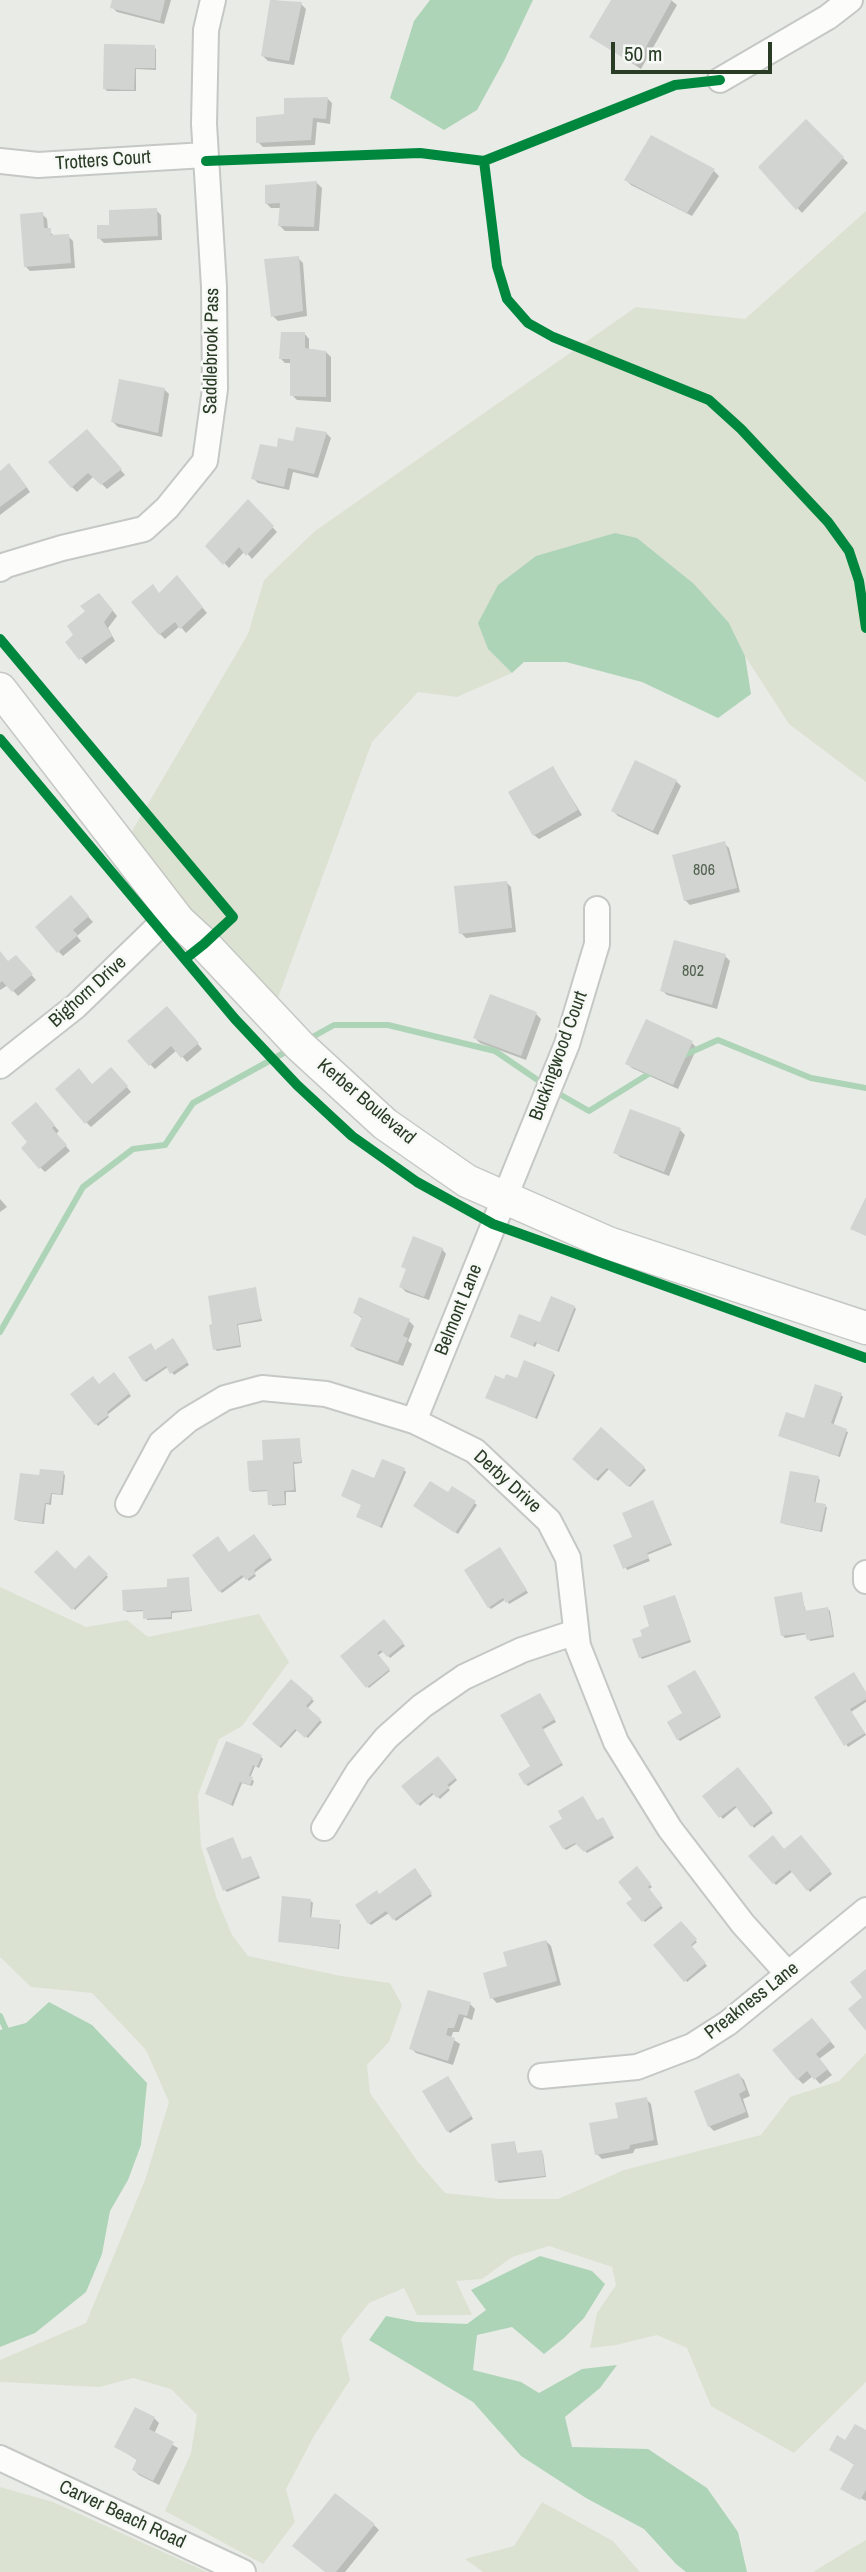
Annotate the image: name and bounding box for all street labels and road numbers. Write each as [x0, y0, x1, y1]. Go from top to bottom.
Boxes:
street label: Trotters Court [55, 146, 151, 176]
street label: Saddlebrook Pass [199, 288, 225, 414]
street label: Bighorn Drive [45, 951, 131, 1033]
street label: Buckingwood Court [525, 988, 593, 1124]
street label: Kerber Boulevard [312, 1054, 420, 1150]
street label: Belmont Lane [430, 1261, 488, 1359]
street label: Derby Drive [468, 1446, 546, 1518]
street label: Preakness Lane [701, 1957, 803, 2045]
street label: Carver Beach Road [55, 2476, 189, 2554]

